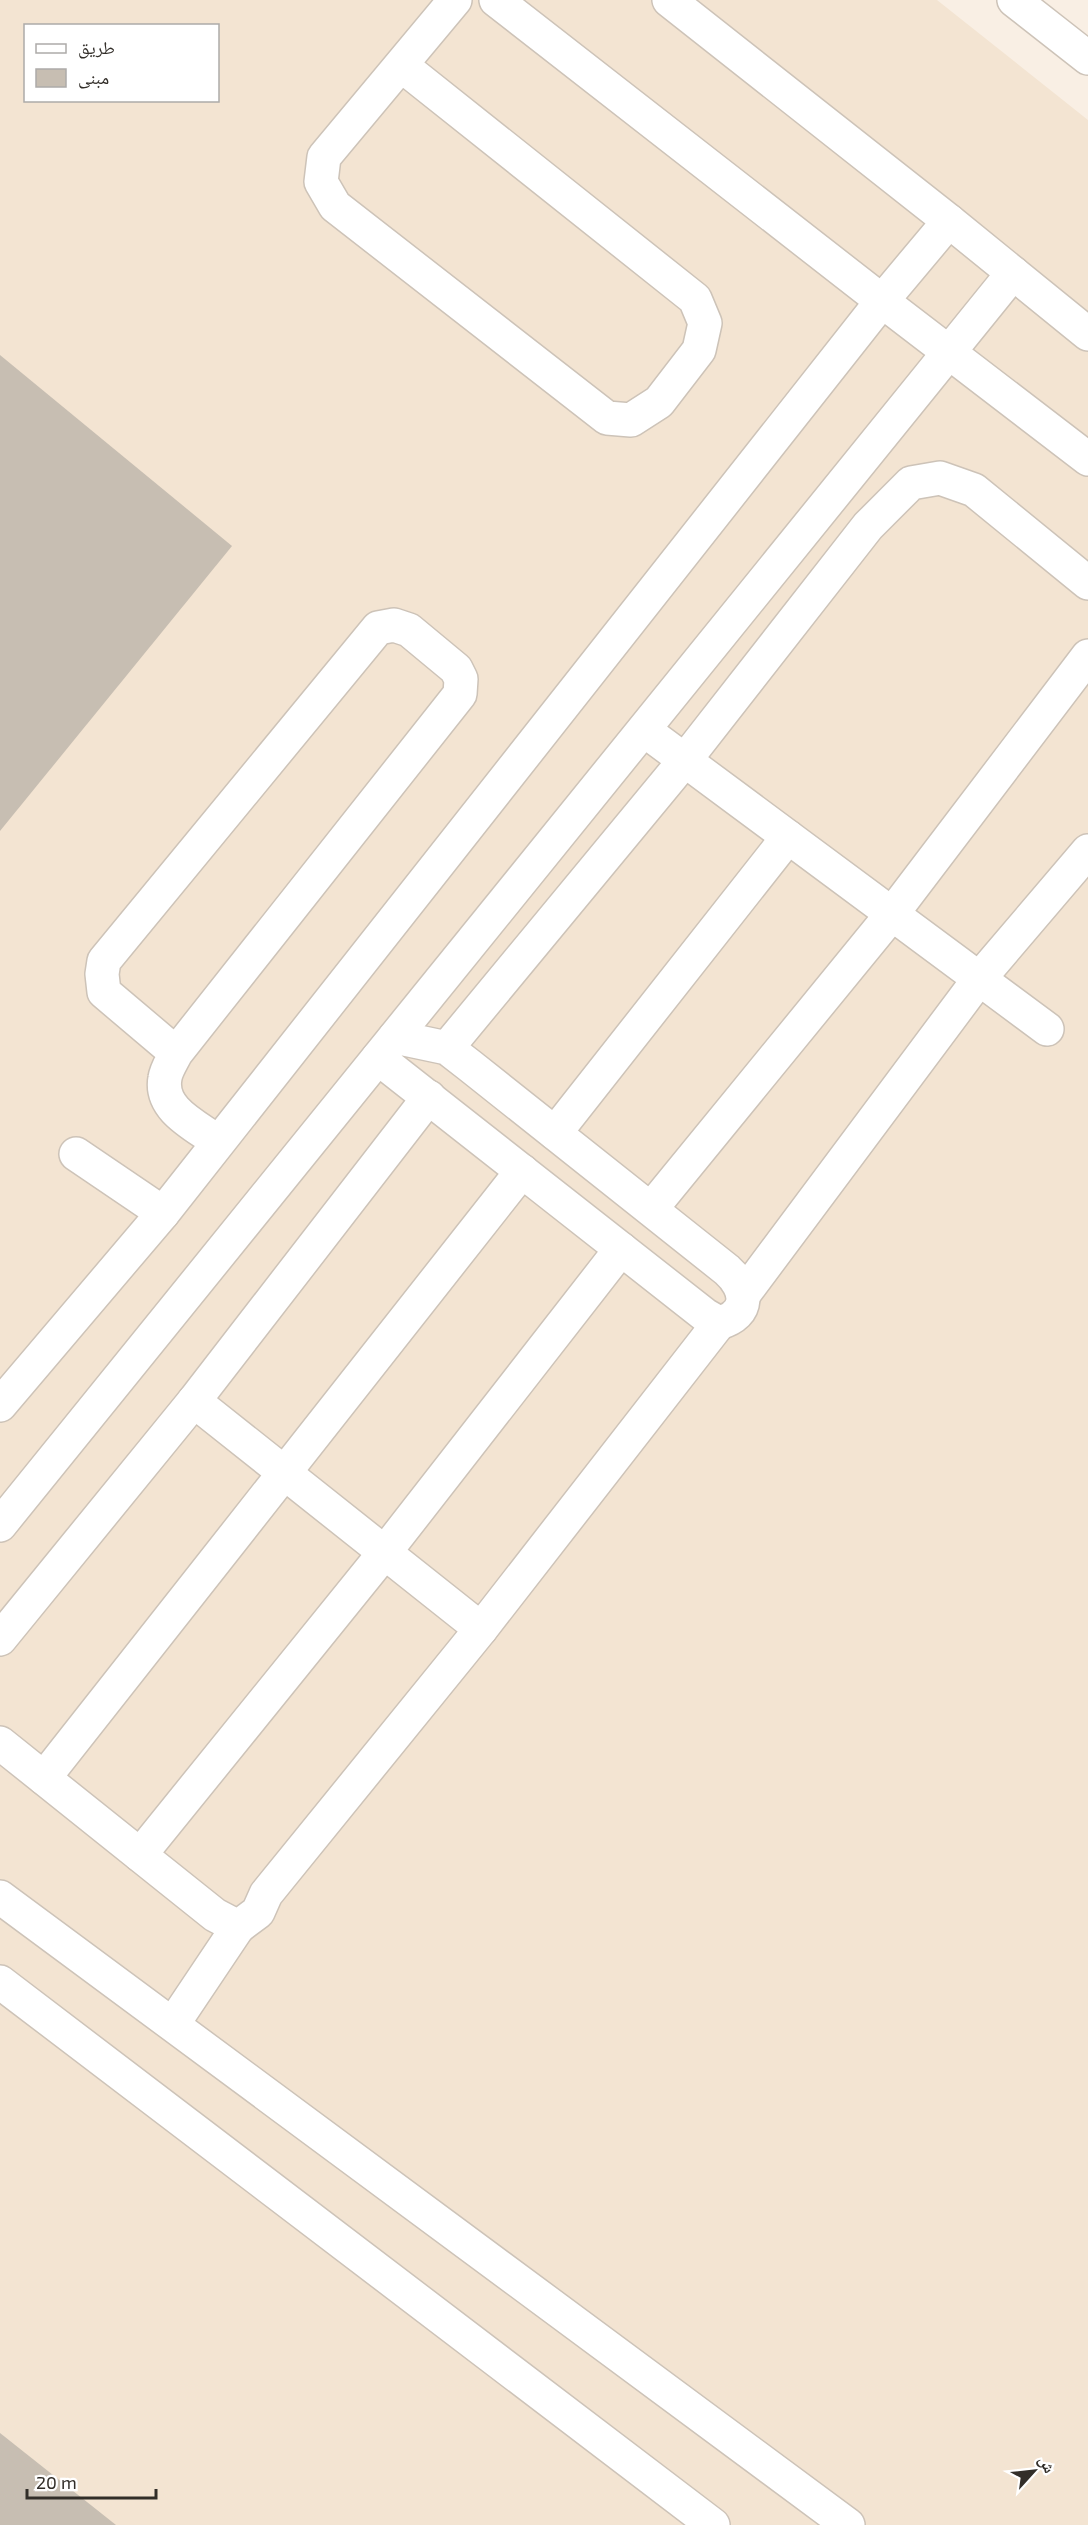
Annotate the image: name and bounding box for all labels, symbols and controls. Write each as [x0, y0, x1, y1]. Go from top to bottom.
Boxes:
legend [24, 24, 219, 102]
text: طريق [78, 36, 115, 59]
text: مبنى [78, 66, 109, 89]
north arrow [1004, 2441, 1064, 2501]
text: ش [1035, 2452, 1060, 2476]
scale bar [27, 2462, 156, 2500]
text: 20 m [36, 2471, 77, 2493]

